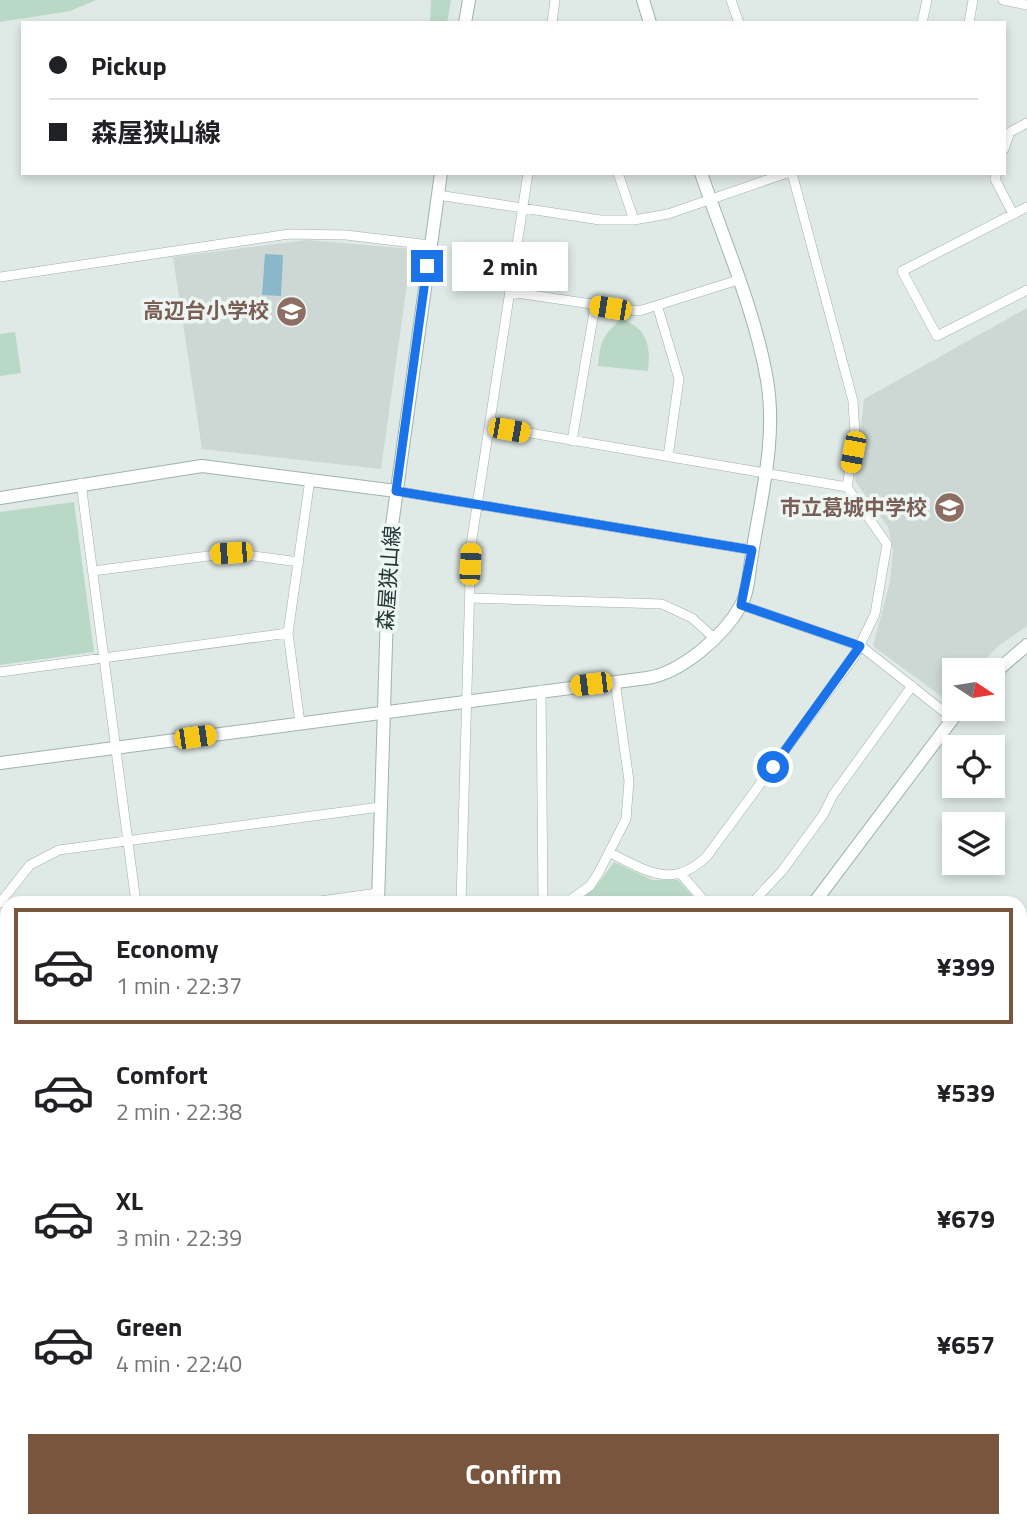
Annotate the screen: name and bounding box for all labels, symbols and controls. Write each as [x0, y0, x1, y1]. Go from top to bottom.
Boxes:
text: Pickup [91, 46, 167, 85]
text: 森屋狭山線 [91, 113, 221, 152]
callout: 2 min [452, 242, 567, 290]
text: 2 min [482, 249, 538, 284]
route end [411, 250, 443, 282]
place label: 高辺台小学校 [143, 294, 269, 326]
school or university icon: 高辺台小学校 [275, 294, 309, 328]
car [588, 294, 633, 322]
car [487, 416, 532, 444]
car [839, 429, 868, 475]
place label: 市立葛城中学校 [780, 491, 927, 523]
school or university icon: 市立葛城中学校 [933, 491, 967, 525]
street label: 森屋狭山線 [368, 524, 408, 631]
car [210, 541, 253, 565]
car [459, 542, 482, 586]
north arrow [942, 658, 1004, 721]
map controls [942, 658, 1005, 875]
car [569, 671, 614, 697]
car [173, 724, 218, 750]
button: locate [942, 735, 1005, 798]
route start [757, 751, 789, 783]
button: layers [942, 812, 1005, 875]
text: Economy [116, 929, 218, 968]
icon: car [32, 935, 95, 998]
text: ¥399 [937, 947, 995, 986]
text: 1 min · 22:37 [116, 968, 242, 1003]
text: Comfort [116, 1055, 208, 1094]
icon: car [32, 1061, 95, 1124]
text: ¥539 [937, 1073, 995, 1112]
text: 2 min · 22:38 [116, 1094, 242, 1129]
text: XL [116, 1181, 143, 1220]
icon: car [32, 1187, 95, 1250]
text: ¥679 [937, 1199, 995, 1238]
text: 3 min · 22:39 [116, 1220, 242, 1255]
text: Green [116, 1307, 182, 1346]
icon: car [32, 1313, 95, 1376]
text: ¥657 [937, 1325, 995, 1364]
text: 4 min · 22:40 [116, 1346, 242, 1381]
button: Confirm [28, 1434, 999, 1514]

